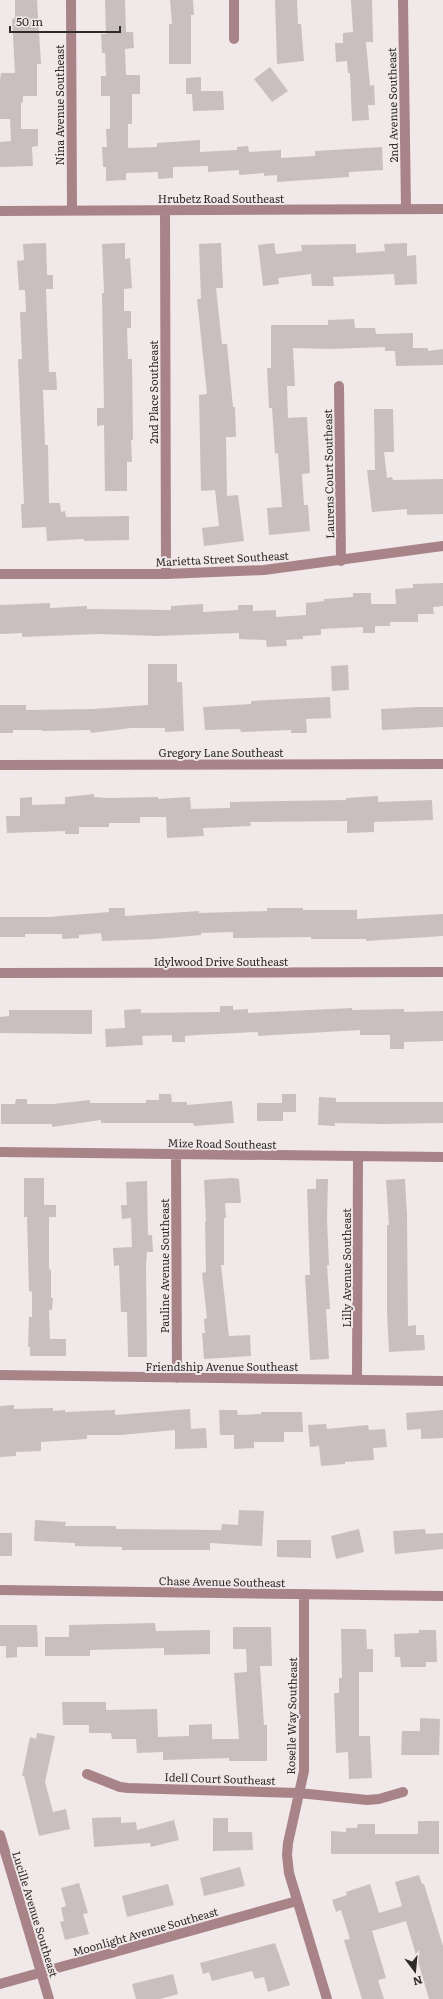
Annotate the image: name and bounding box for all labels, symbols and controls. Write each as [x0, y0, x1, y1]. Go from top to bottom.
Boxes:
scale bar [10, 8, 120, 34]
text: 50 m [16, 12, 43, 30]
street label: Nina Avenue Southeast [51, 44, 67, 165]
street label: 2nd Avenue Southeast [383, 47, 401, 162]
street label: Hrubetz Road Southeast [158, 190, 285, 206]
street label: 2nd Place Southeast [145, 340, 161, 444]
street label: Laurens Court Southeast [319, 408, 337, 539]
street label: Marietta Street Southeast [155, 546, 290, 569]
street label: Gregory Lane Southeast [158, 744, 284, 760]
street label: Idylwood Drive Southeast [154, 953, 289, 969]
street label: Mize Road Southeast [167, 1134, 277, 1152]
street label: Pauline Avenue Southeast [156, 1198, 172, 1333]
street label: Lilly Avenue Southeast [338, 1208, 354, 1328]
street label: Friendship Avenue Southeast [146, 1358, 299, 1374]
street label: Chase Avenue Southeast [159, 1572, 286, 1590]
street label: Roselle Way Southeast [282, 1657, 300, 1775]
street label: Idell Court Southeast [164, 1768, 276, 1788]
street label: Lucille Avenue Southeast [9, 1849, 63, 1980]
street label: Moonlight Avenue Southeast [70, 1902, 220, 1959]
north arrow [395, 1951, 435, 1991]
text: N [411, 1973, 425, 1991]

